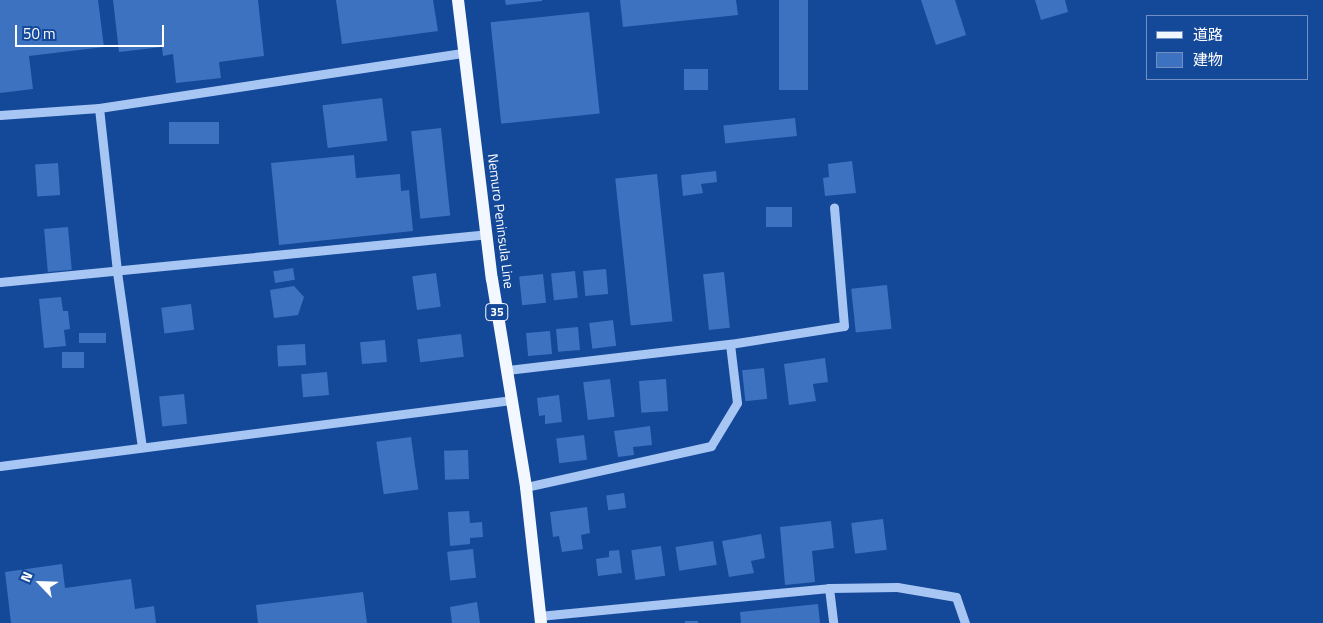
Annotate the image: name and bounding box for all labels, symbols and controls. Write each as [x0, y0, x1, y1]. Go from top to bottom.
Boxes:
scale bar [18, 15, 166, 47]
legend [1146, 15, 1308, 80]
text: 50 m [23, 22, 56, 45]
text: 道路 [1193, 23, 1223, 46]
text: 建物 [1193, 48, 1223, 71]
street label: Nemuro Peninsula Line [484, 153, 518, 289]
road number: 35 [484, 302, 510, 322]
north arrow [15, 558, 65, 608]
text: N [14, 568, 37, 585]

